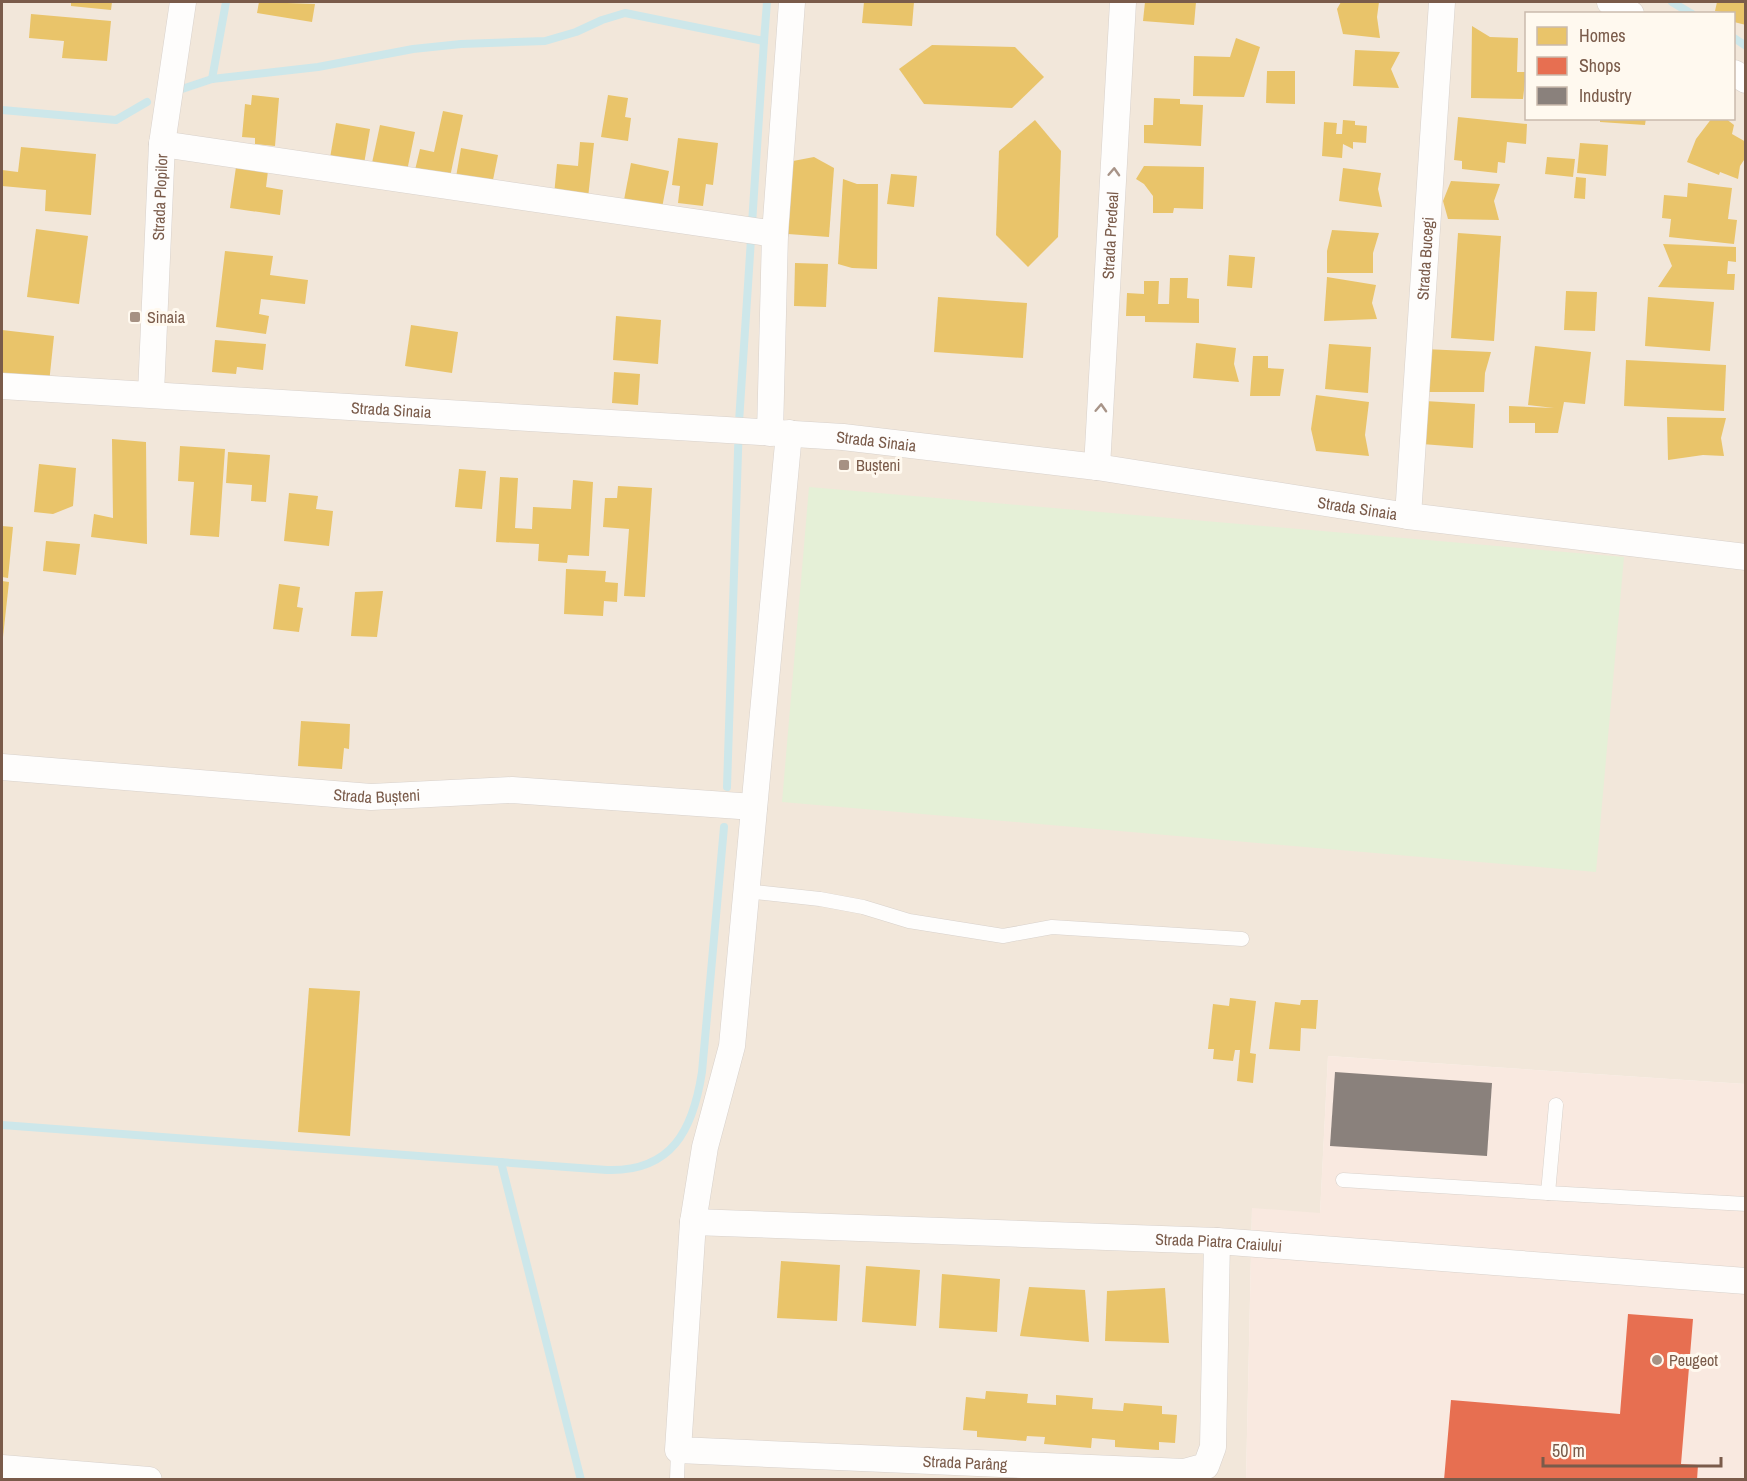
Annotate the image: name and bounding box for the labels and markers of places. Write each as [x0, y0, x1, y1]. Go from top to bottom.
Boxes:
place label: Sinaia [147, 306, 186, 328]
marker: Sinaia [128, 310, 142, 324]
place label: Bușteni [856, 454, 901, 476]
marker: Bușteni [837, 458, 851, 472]
place label: Peugeot [1669, 1349, 1718, 1371]
marker: Peugeot [1650, 1353, 1664, 1367]

